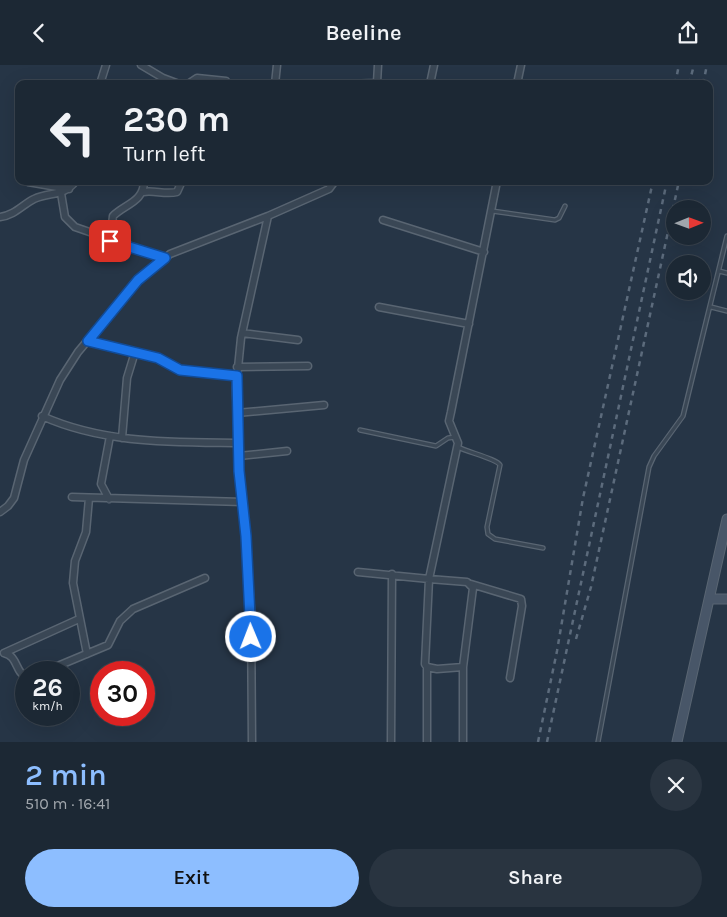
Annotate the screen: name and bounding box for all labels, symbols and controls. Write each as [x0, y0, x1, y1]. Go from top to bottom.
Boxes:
icon: back [25, 19, 53, 47]
icon: share [674, 19, 702, 47]
text: Beeline [326, 20, 401, 46]
text: 230 m [123, 99, 230, 140]
icon: left [40, 100, 105, 165]
text: Turn left [123, 141, 206, 167]
north arrow [666, 200, 711, 245]
map controls [666, 200, 711, 300]
pin [89, 220, 131, 262]
icon: arrive [96, 227, 124, 255]
button: sound [666, 255, 711, 300]
position arrow [224, 610, 276, 662]
speed limit sign: 30 [90, 661, 155, 726]
text: 26 [32, 673, 63, 702]
text: km/h [32, 699, 63, 713]
text: 2 min [25, 757, 107, 793]
button: close [650, 759, 702, 811]
text: 510 m · 16:41 [25, 794, 110, 813]
button: Exit [25, 849, 359, 907]
button: Share [369, 849, 702, 907]

